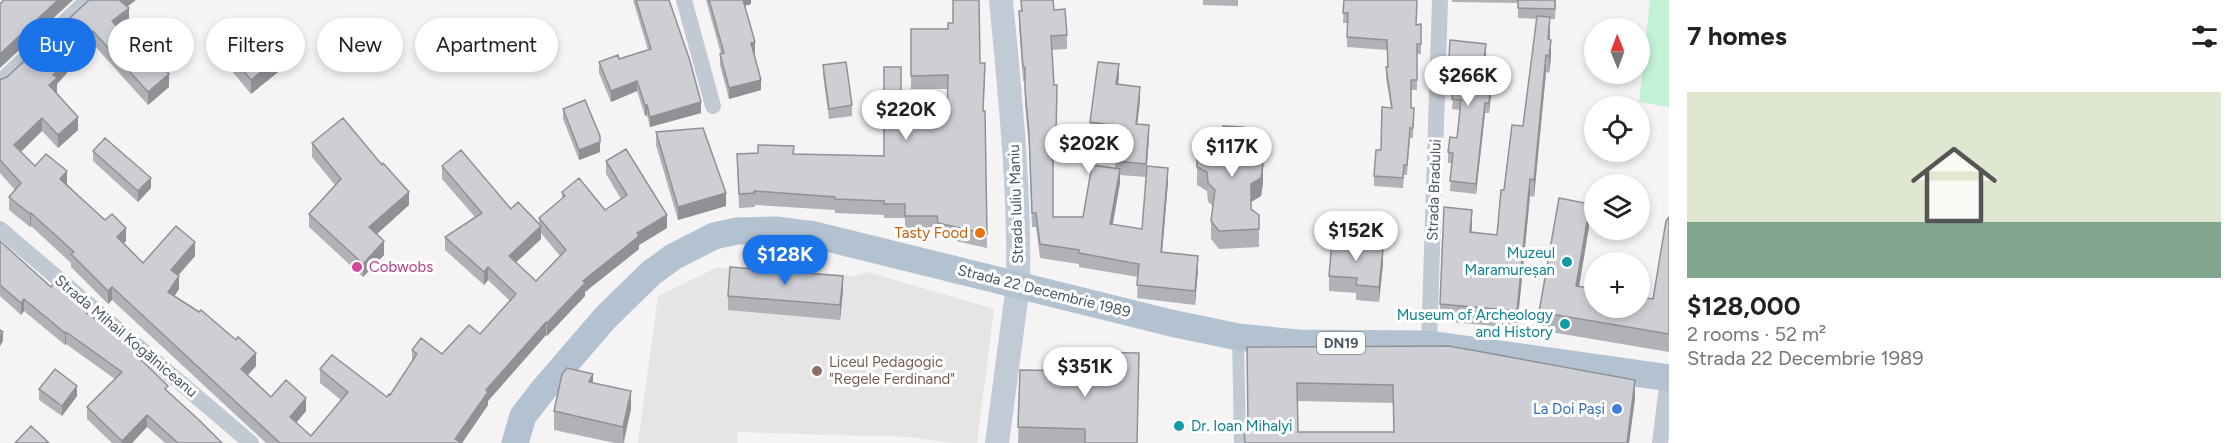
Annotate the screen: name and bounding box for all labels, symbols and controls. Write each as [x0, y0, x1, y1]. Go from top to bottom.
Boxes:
chip: Buy [18, 18, 96, 72]
chip: Rent [108, 18, 194, 72]
chip: Filters [206, 18, 305, 72]
chip: New [317, 18, 403, 72]
chip: Apartment [415, 18, 558, 72]
north arrow [1584, 18, 1650, 84]
map controls [1584, 18, 1650, 318]
text: 7 homes [1687, 20, 1787, 52]
icon: filters [2188, 20, 2221, 53]
pin: $266K [1426, 56, 1510, 107]
text: $266K [1438, 63, 1498, 87]
pin: $220K [864, 90, 948, 141]
button: locate [1584, 96, 1650, 162]
text: $220K [876, 97, 936, 121]
pin: $202K [1047, 124, 1131, 175]
pin: $117K [1190, 127, 1274, 178]
text: $202K [1059, 131, 1119, 155]
icon: home [1900, 131, 2008, 239]
text: $117K [1206, 134, 1258, 158]
street label: Strada Bradului [1423, 139, 1445, 241]
street label: Strada Iuliu Maniu [1005, 144, 1027, 264]
button: layers [1584, 174, 1650, 240]
pin: $152K [1314, 211, 1398, 262]
text: $152K [1328, 218, 1384, 242]
place label: Tasty Food [894, 224, 968, 242]
marker: Tasty Food [973, 226, 987, 240]
pin: $128K [743, 235, 827, 286]
text: $128K [757, 242, 813, 266]
place label: Muzeul Maramureșan [1464, 244, 1555, 279]
button: + [1584, 252, 1650, 318]
marker: Muzeul Maramureșan [1560, 255, 1574, 269]
place label: Cobwobs [369, 258, 433, 276]
marker: Cobwobs [350, 260, 364, 274]
street label: Strada 22 Decembrie 1989 [956, 261, 1132, 321]
street label: Strada Mihail Kogălniceanu [51, 271, 201, 401]
text: $128,000 [1687, 290, 1801, 322]
place label: Museum of Archeology and History [1397, 306, 1553, 341]
marker: Museum of Archeology and History [1558, 317, 1572, 331]
text: 2 rooms · 52 m² [1687, 322, 1826, 346]
road number: DN19 [1317, 332, 1365, 354]
text: Strada 22 Decembrie 1989 [1687, 346, 1924, 370]
pin: $351K [1043, 347, 1127, 398]
place label: Liceul Pedagogic "Regele Ferdinand" [829, 353, 955, 388]
text: $351K [1057, 354, 1113, 378]
marker: Liceul Pedagogic "Regele Ferdinand" [810, 364, 824, 378]
place label: La Doi Pași [1533, 400, 1605, 418]
marker: La Doi Pași [1610, 402, 1624, 416]
place label: Dr. Ioan Mihalyi [1191, 417, 1293, 435]
marker: Dr. Ioan Mihalyi [1172, 419, 1186, 433]

